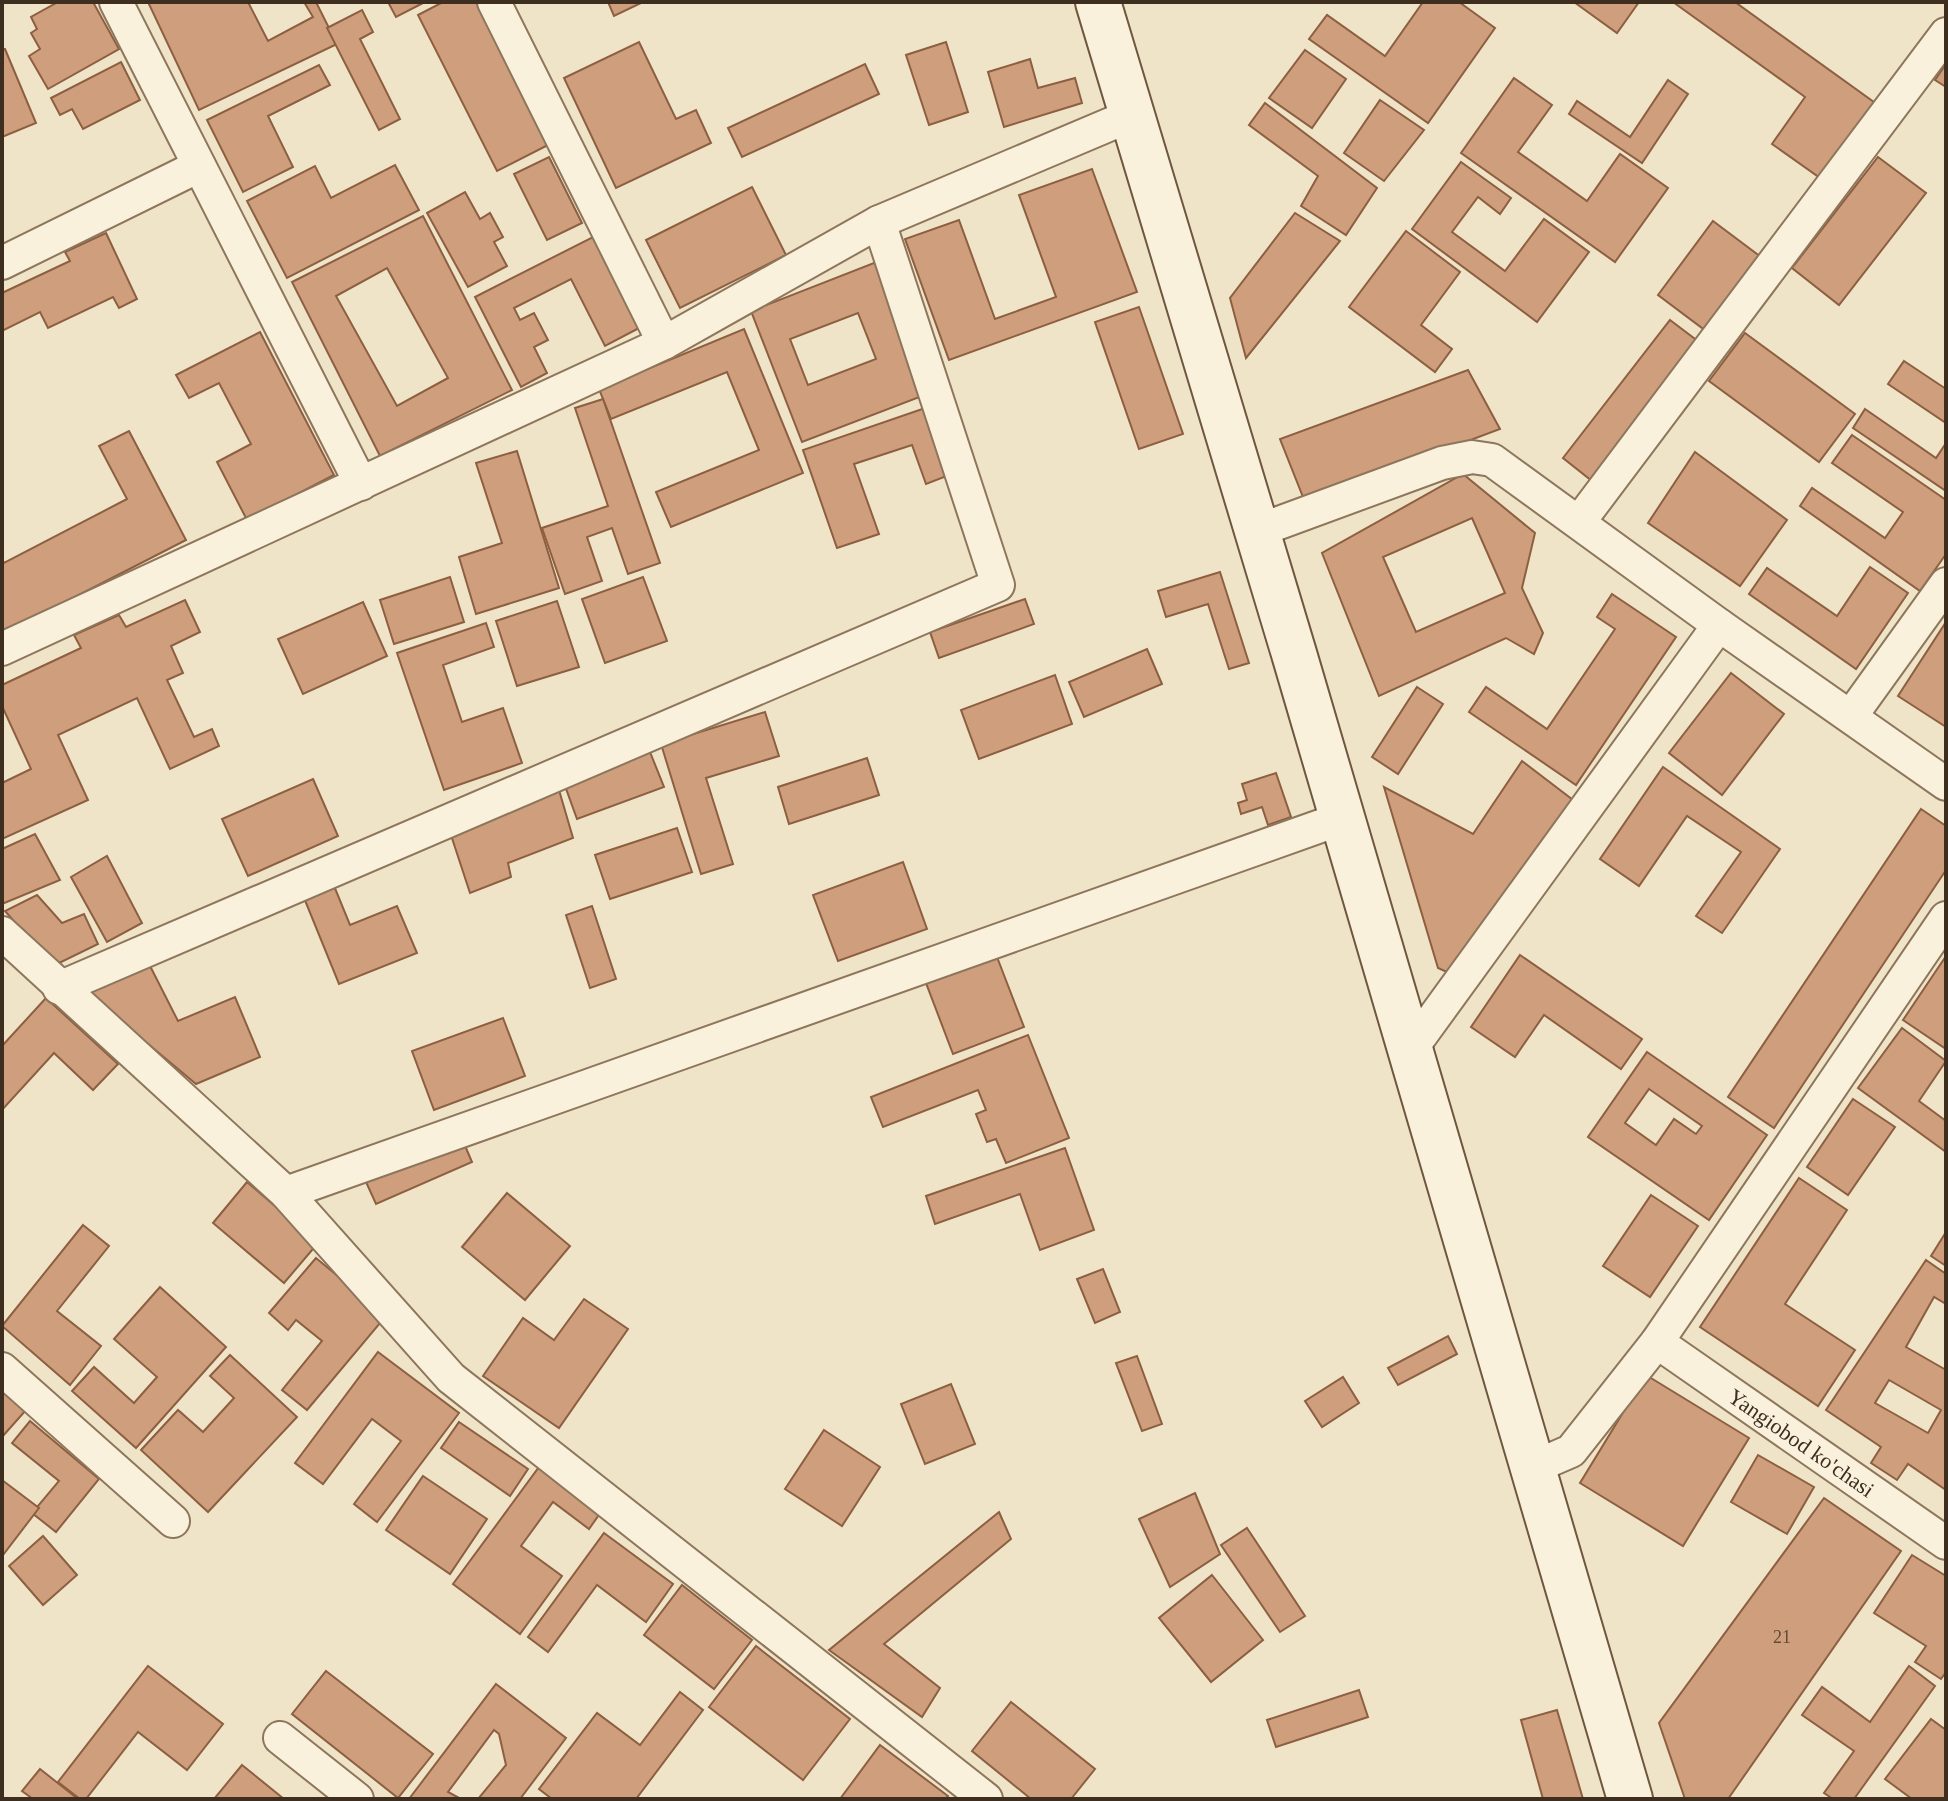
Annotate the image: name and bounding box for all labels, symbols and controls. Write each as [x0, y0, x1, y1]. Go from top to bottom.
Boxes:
street label: Yangiobod ko'chasi [1723, 1383, 1879, 1502]
house number: 21 [1773, 1627, 1791, 1647]

